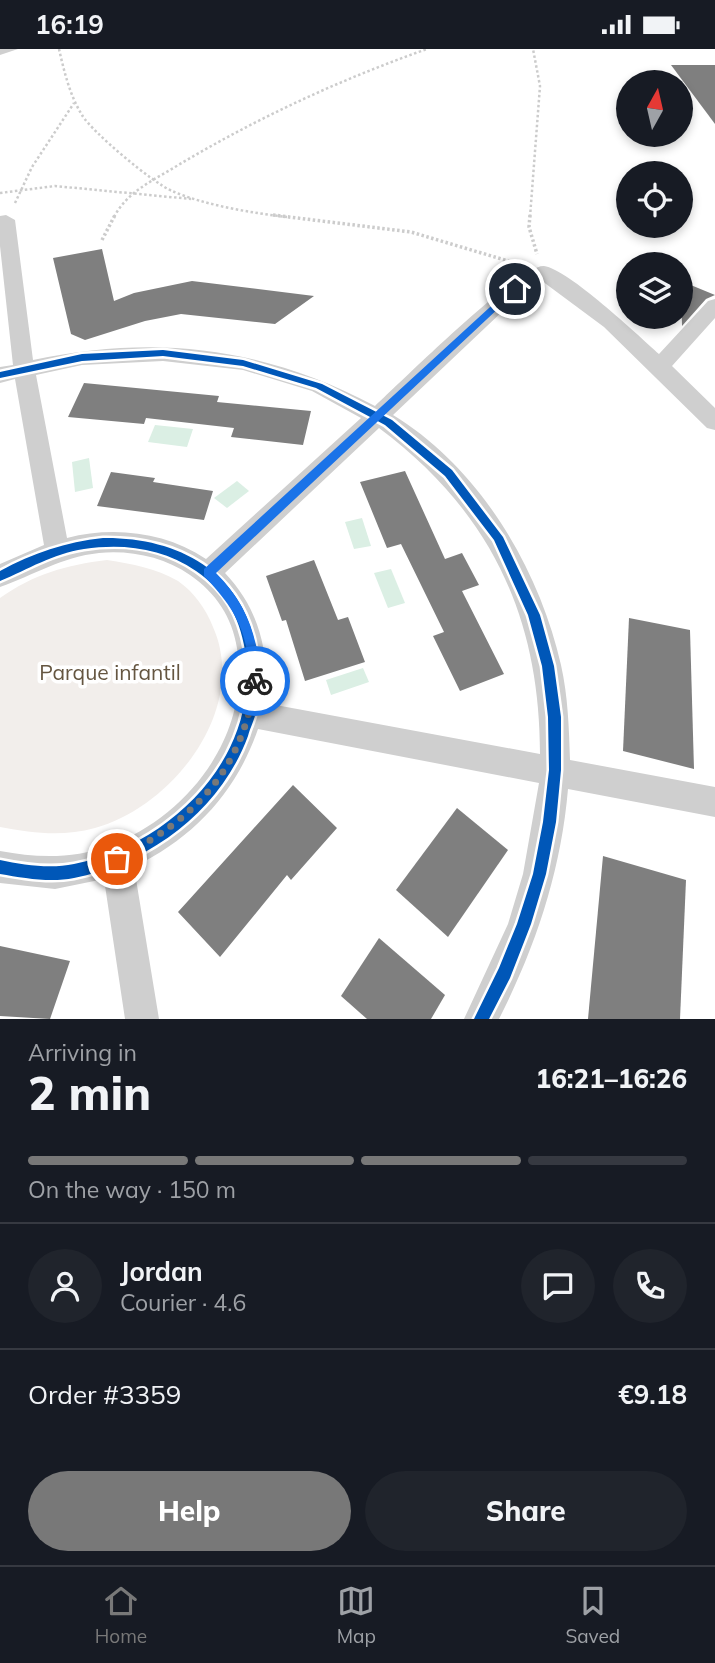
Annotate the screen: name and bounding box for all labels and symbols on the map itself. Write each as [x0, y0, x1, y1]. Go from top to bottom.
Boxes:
north arrow [616, 70, 693, 147]
pin [485, 259, 545, 319]
courier [220, 646, 290, 716]
park label: Parque infantil [39, 659, 181, 685]
pin [87, 829, 147, 889]

